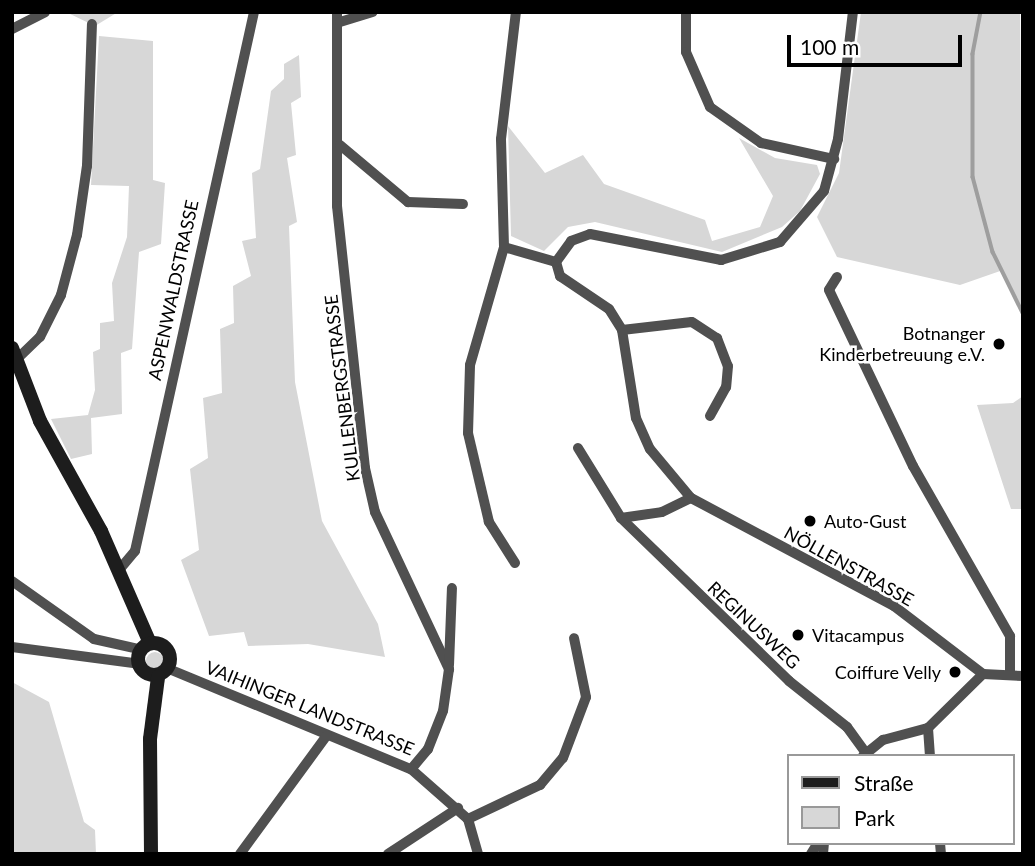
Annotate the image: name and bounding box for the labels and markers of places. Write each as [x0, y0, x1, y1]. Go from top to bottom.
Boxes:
place label: Botnanger Kinderbetreuung e.V. [819, 323, 985, 366]
marker: Botnanger Kinderbetreuung e.V. [991, 336, 1007, 352]
place label: Auto-Gust [824, 510, 907, 532]
marker: Auto-Gust [802, 513, 818, 529]
place label: Vitacampus [812, 624, 904, 646]
marker: Vitacampus [790, 627, 806, 643]
place label: Coiffure Velly [834, 661, 941, 683]
marker: Coiffure Velly [947, 664, 963, 680]

